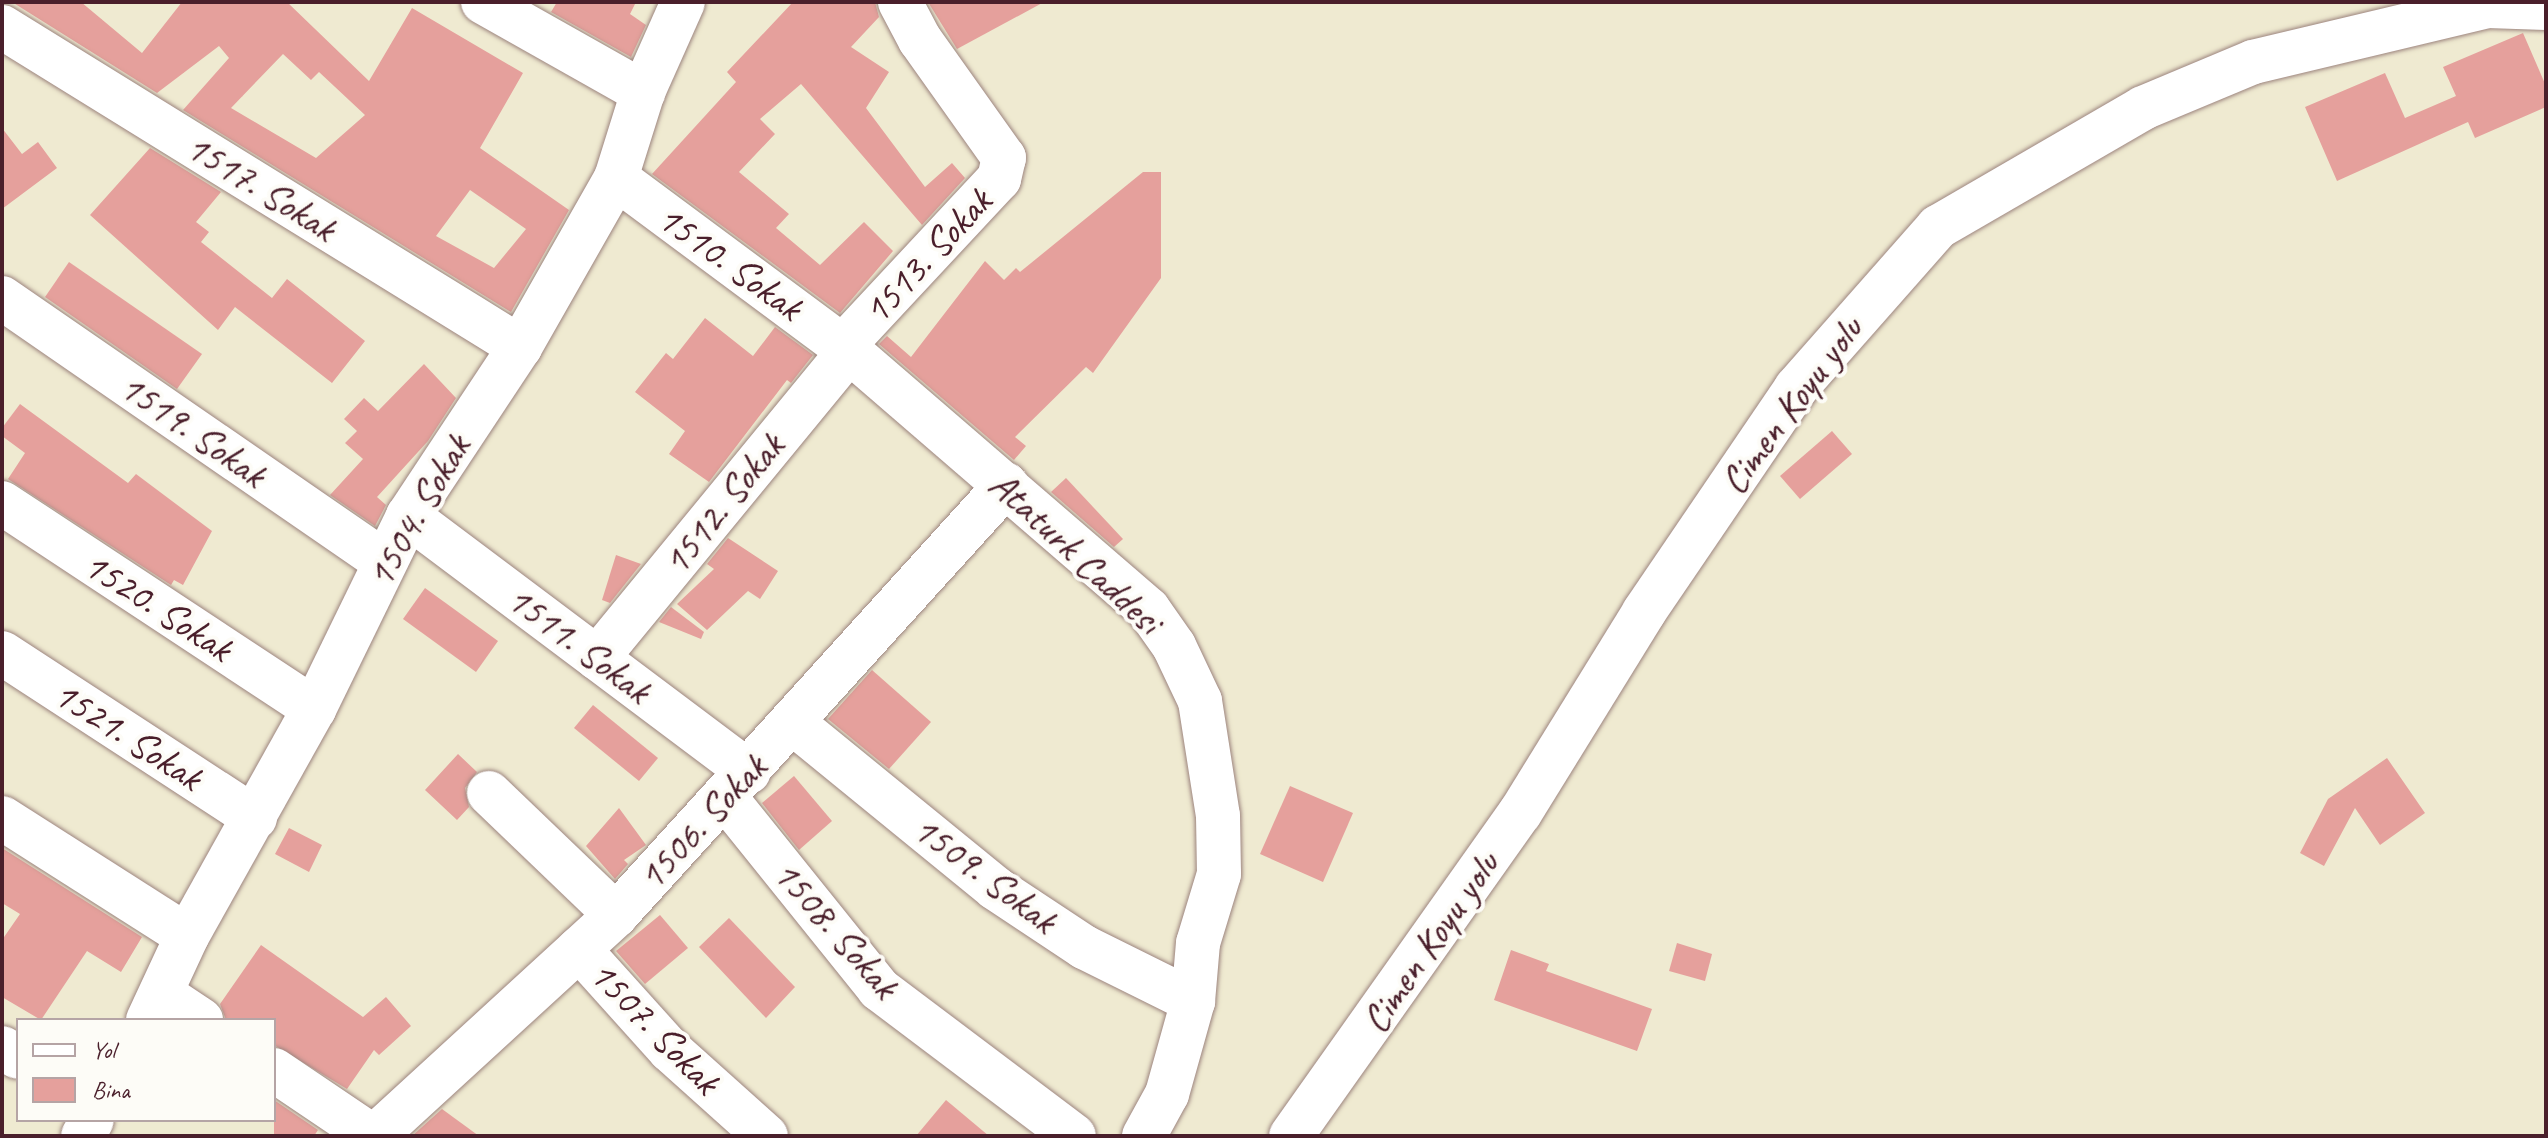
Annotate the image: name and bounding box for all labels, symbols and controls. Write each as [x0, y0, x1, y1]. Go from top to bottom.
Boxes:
street label: 1517. Sokak [177, 122, 345, 252]
street label: 1513. Sokak [852, 178, 1002, 334]
street label: 1510. Sokak [648, 193, 812, 331]
street label: Cimen Koyu yolu [1709, 307, 1873, 503]
street label: 1519. Sokak [110, 362, 276, 498]
street label: 1512. Sokak [651, 424, 795, 584]
street label: 1504. Sokak [355, 426, 481, 596]
street label: Ataturk Caddesi [979, 460, 1173, 644]
street label: 1520. Sokak [74, 540, 242, 672]
street label: 1511. Sokak [497, 574, 661, 714]
street label: 1521. Sokak [44, 669, 212, 801]
street label: 1506. Sokak [627, 744, 777, 900]
street label: 1509. Sokak [903, 804, 1067, 944]
street label: Cimen Koyu yolu [1351, 843, 1509, 1041]
street label: 1508. Sokak [763, 850, 909, 1008]
street label: 1507. Sokak [579, 950, 731, 1104]
legend [16, 1018, 276, 1122]
text: Yol [92, 1035, 115, 1065]
text: Bina [92, 1075, 130, 1105]

